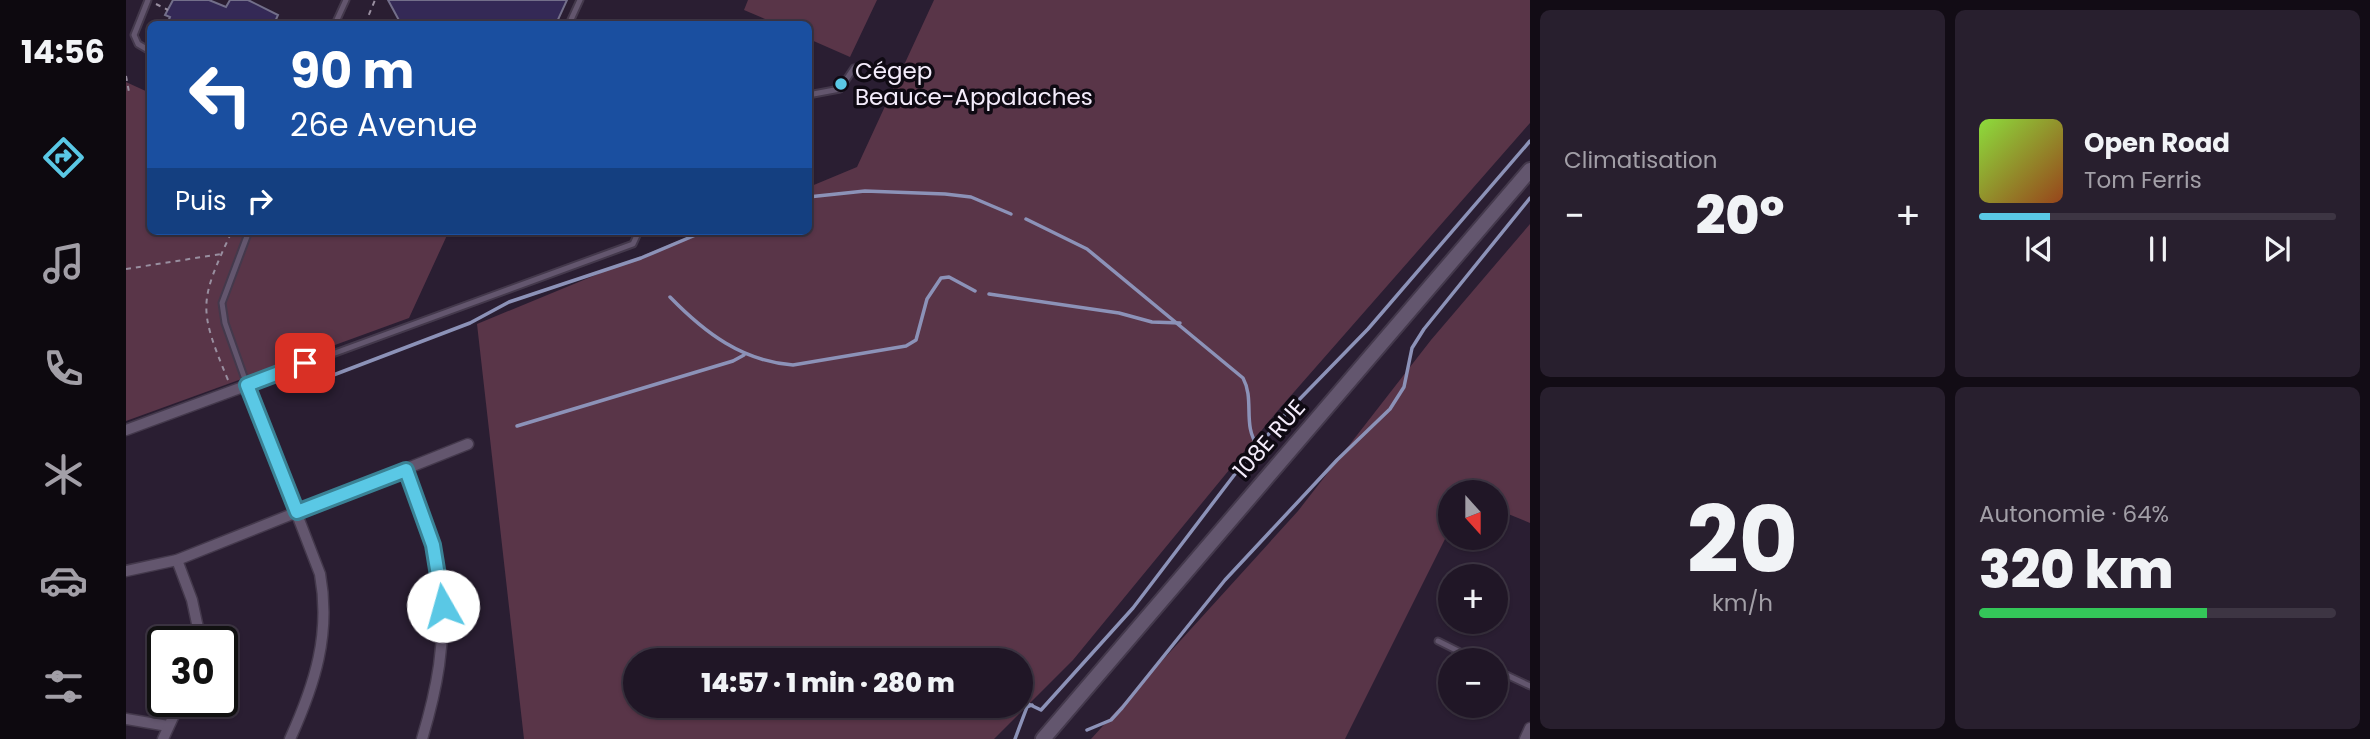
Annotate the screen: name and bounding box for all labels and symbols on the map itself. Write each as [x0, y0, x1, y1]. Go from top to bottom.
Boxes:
place label: Cégep Beauce-Appalaches [855, 55, 1093, 113]
marker: Cégep Beauce-Appalaches [833, 76, 849, 92]
pin [275, 333, 335, 393]
street label: 108E RUE [1226, 392, 1312, 486]
north arrow [1438, 480, 1508, 550]
position arrow [406, 569, 480, 643]
speed limit sign: 30 [147, 626, 238, 717]

